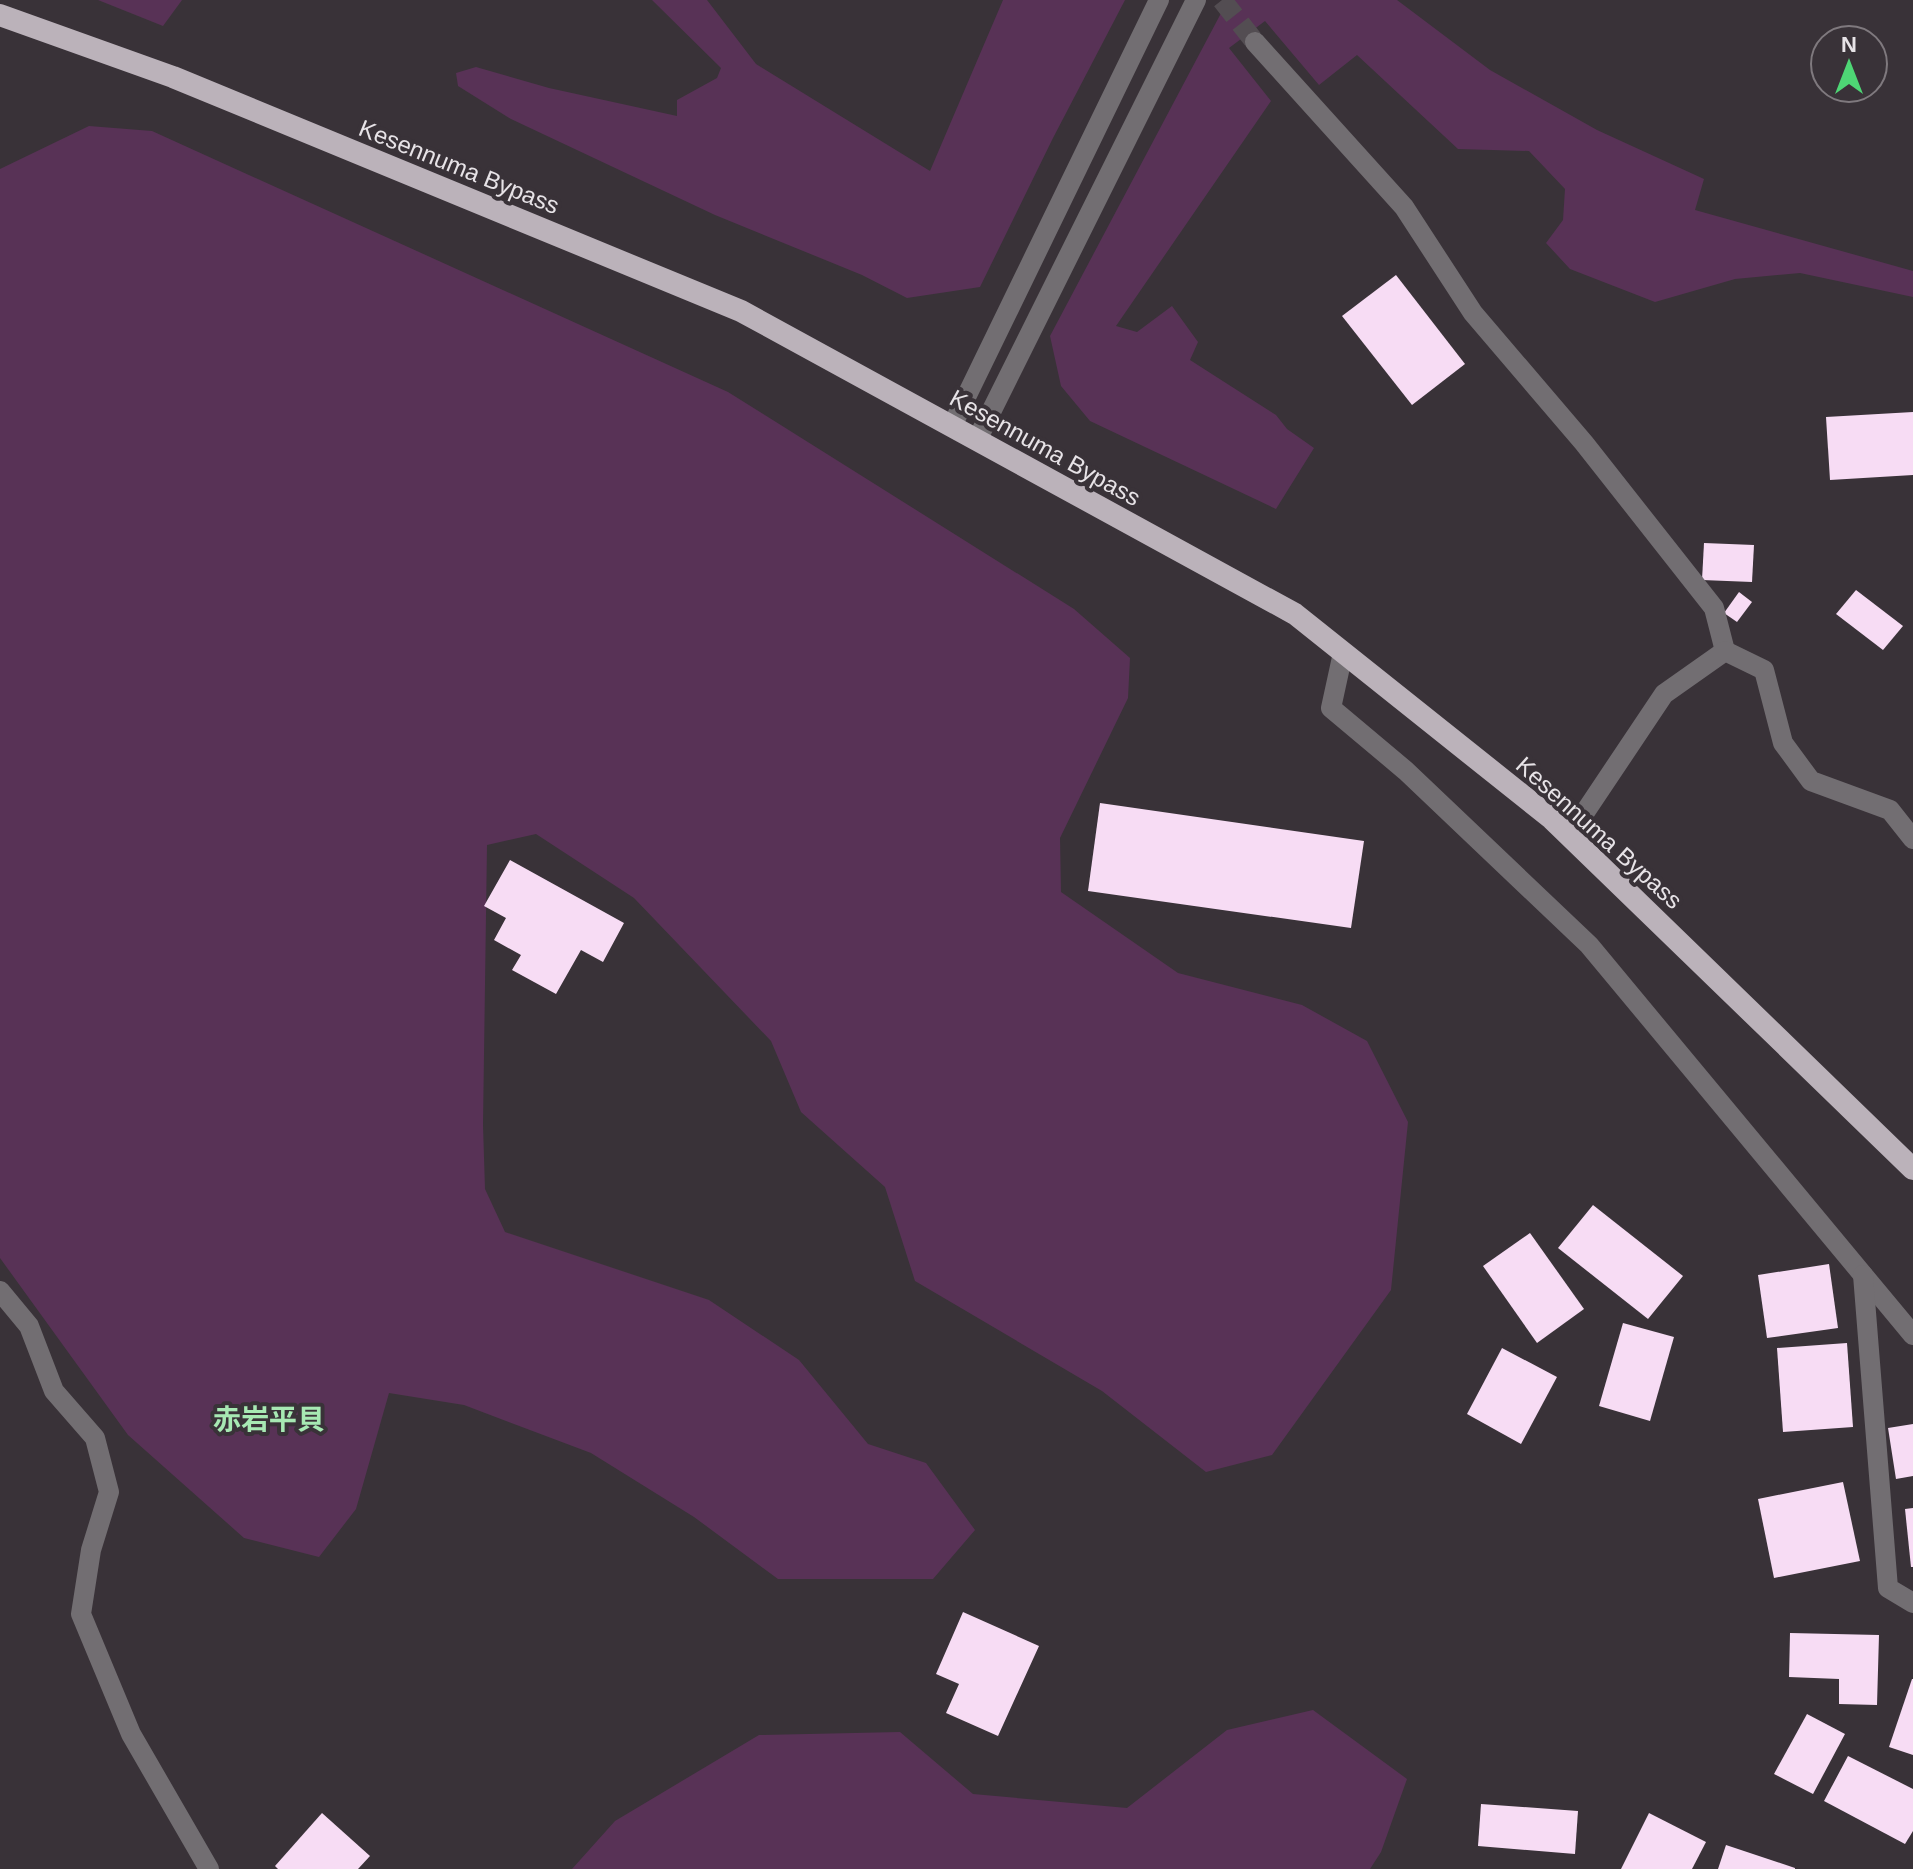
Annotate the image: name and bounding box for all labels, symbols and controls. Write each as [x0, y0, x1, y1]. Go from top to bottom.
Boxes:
north arrow [1809, 24, 1889, 104]
text: N [1841, 32, 1857, 57]
street label: Kesennuma Bypass [355, 114, 563, 219]
street label: Kesennuma Bypass [945, 384, 1145, 511]
street label: Kesennuma Bypass [1511, 751, 1688, 914]
district label: 赤岩平貝 [213, 1404, 325, 1435]

